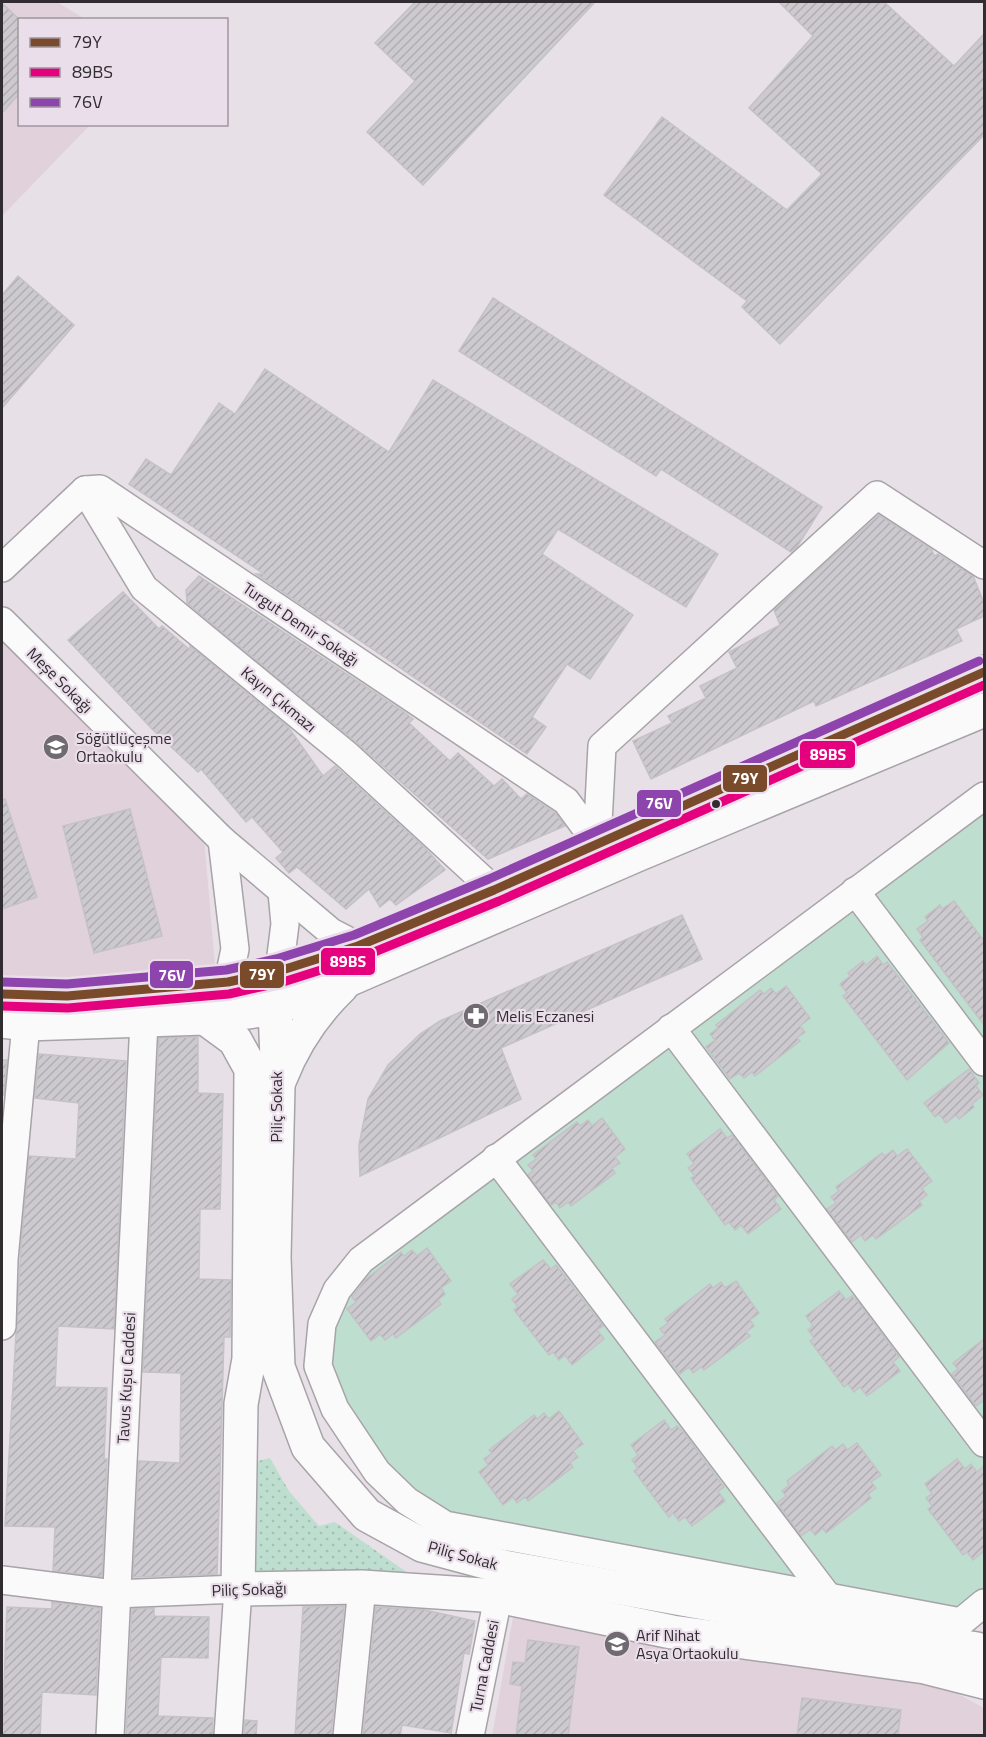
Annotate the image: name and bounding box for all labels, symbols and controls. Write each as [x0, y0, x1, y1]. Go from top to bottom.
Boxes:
legend [18, 18, 228, 126]
text: 79Y [72, 28, 102, 55]
text: 89BS [72, 58, 113, 85]
text: 76V [72, 88, 103, 115]
street label: Turgut Demir Sokağı [238, 576, 364, 672]
street label: Meşe Sokağı [21, 641, 99, 719]
street label: Kayın Çıkmazı [236, 660, 322, 738]
place label: Söğütlüçeşme Ortaokulu [76, 726, 172, 768]
school or university icon: Söğütlüçeşme Ortaokulu [41, 732, 71, 762]
line badge: 89BS [799, 740, 856, 769]
text: 89BS [810, 742, 846, 766]
line badge: 79Y [722, 764, 768, 793]
text: 79Y [732, 766, 758, 790]
line badge: 76V [636, 789, 682, 818]
text: 76V [645, 791, 673, 815]
unlabelled marker [710, 798, 722, 810]
line badge: 89BS [320, 947, 376, 976]
text: 89BS [330, 949, 366, 973]
line badge: 76V [149, 960, 194, 989]
line badge: 79Y [239, 960, 285, 989]
text: 79Y [249, 962, 275, 986]
text: 76V [158, 963, 186, 987]
pharmacy icon: Melis Eczanesi [461, 1001, 491, 1031]
place label: Melis Eczanesi [496, 1004, 594, 1028]
street label: Piliç Sokak [264, 1071, 288, 1143]
street label: Tavus Kuşu Caddesi [111, 1312, 141, 1444]
street label: Piliç Sokak [426, 1534, 501, 1576]
street label: Piliç Sokağı [211, 1576, 287, 1602]
street label: Turna Caddesi [463, 1618, 505, 1714]
place label: Arif Nihat Asya Ortaokulu [636, 1623, 739, 1665]
school or university icon: Arif Nihat Asya Ortaokulu [602, 1629, 632, 1659]

